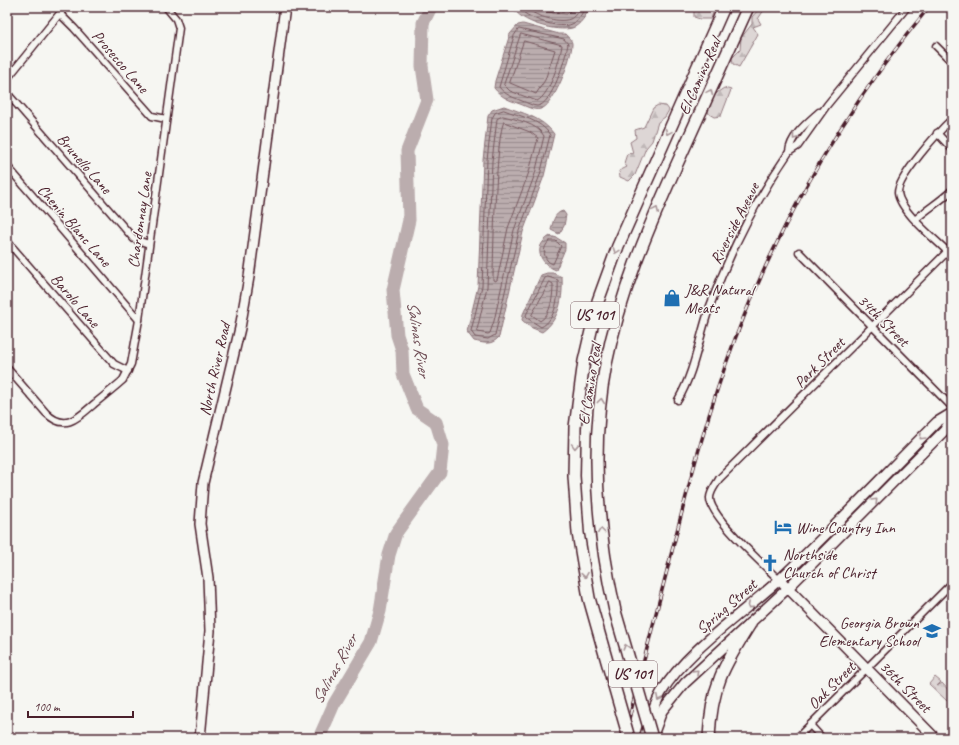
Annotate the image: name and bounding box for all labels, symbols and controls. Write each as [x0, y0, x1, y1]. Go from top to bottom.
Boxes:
street label: Prosecco Lane [87, 26, 154, 99]
street label: El Camino Real [674, 32, 727, 118]
one-way arrow [705, 88, 713, 96]
one-way arrow [664, 128, 672, 135]
street label: Brunello Lane [53, 129, 117, 199]
one-way arrow [793, 132, 800, 139]
street label: Chardonnay Lane [123, 169, 157, 269]
street label: Riverside Avenue [706, 178, 765, 267]
street label: Chenin Blanc Lane [33, 180, 117, 272]
one-way arrow [652, 207, 660, 214]
one-way arrow [612, 248, 621, 255]
street label: Barolo Lane [46, 270, 105, 333]
place label: J&R Natural Meats [684, 280, 757, 318]
shop icon: J&R Natural Meats [662, 288, 682, 308]
street label: 34th Street [853, 291, 915, 352]
water label: Salinas River [402, 300, 435, 381]
road number: US 101 [571, 302, 619, 328]
street label: North River Road [195, 318, 236, 418]
street label: Park Street [790, 332, 851, 392]
street label: El Camino Real [574, 339, 607, 426]
one-way arrow [596, 398, 605, 404]
one-way arrow [919, 432, 927, 440]
one-way arrow [570, 443, 579, 449]
one-way arrow [870, 498, 878, 506]
hotel icon: Wine Country Inn [773, 517, 793, 537]
place label: Wine Country Inn [796, 518, 896, 538]
one-way arrow [597, 528, 606, 534]
place label: Northside Church of Christ [783, 545, 878, 583]
church icon: Northside Church of Christ [760, 553, 780, 573]
one-way arrow [580, 572, 589, 578]
street label: Spring Street [692, 574, 762, 639]
one-way arrow [747, 601, 755, 608]
place label: Georgia Brown Elementary School [819, 613, 922, 651]
school or university icon: Georgia Brown Elementary School [922, 621, 942, 641]
water label: Salinas River [307, 628, 363, 708]
one-way arrow [622, 643, 630, 650]
street label: Oak Street [804, 657, 861, 714]
street label: 36th Street [875, 657, 937, 718]
road number: US 101 [609, 661, 657, 687]
one-way arrow [691, 669, 699, 677]
scale bar [28, 693, 133, 719]
one-way arrow [656, 693, 664, 701]
text: 100 m [34, 699, 61, 715]

